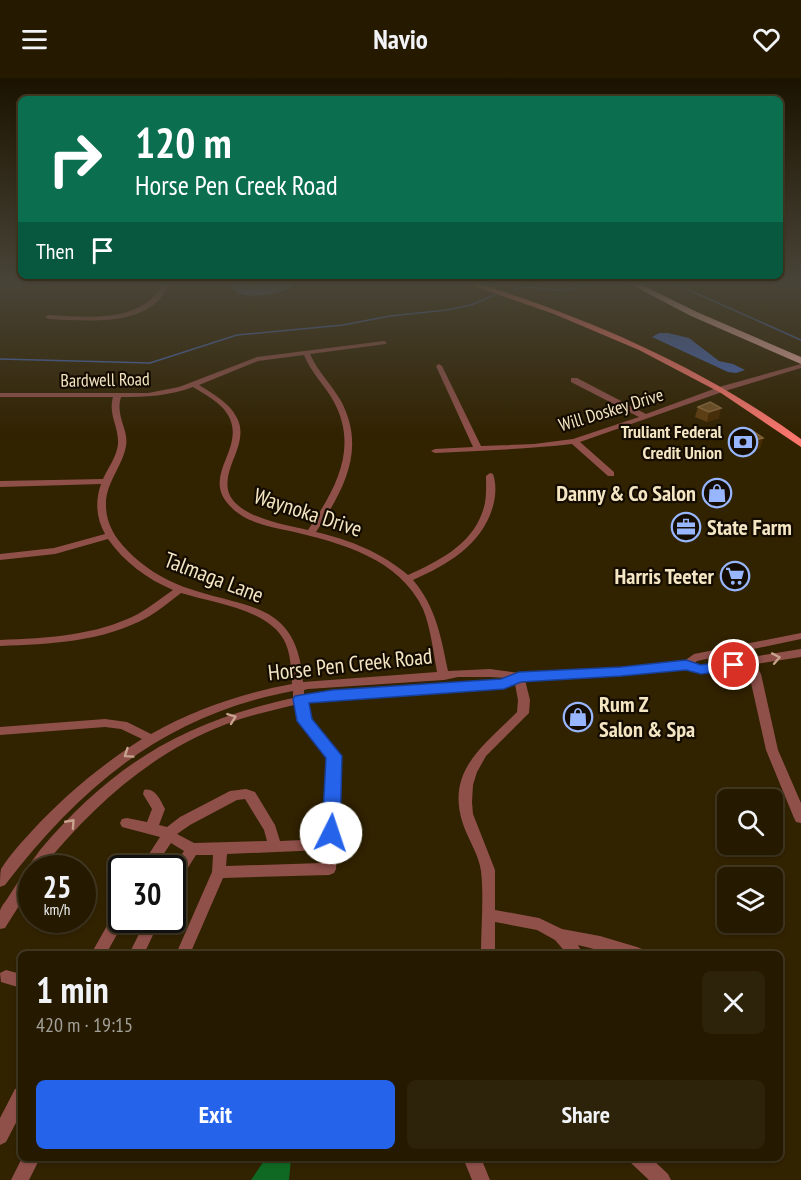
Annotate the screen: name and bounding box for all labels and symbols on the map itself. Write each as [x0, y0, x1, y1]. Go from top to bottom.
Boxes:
street label: Bardwell Road [60, 367, 150, 392]
street label: Will Doskey Drive [556, 383, 666, 436]
place label: Truliant Federal Credit Union [621, 420, 723, 464]
bank icon: Truliant Federal Credit Union [727, 426, 759, 458]
shop icon: Danny & Co Salon [701, 477, 733, 509]
place label: Danny & Co Salon [556, 479, 696, 507]
street label: Waynoka Drive [250, 481, 366, 543]
office icon: State Farm [670, 511, 702, 543]
place label: State Farm [707, 513, 792, 541]
street label: Talmaga Lane [160, 545, 268, 609]
supermarket icon: Harris Teeter [719, 560, 751, 592]
place label: Harris Teeter [615, 562, 715, 590]
pin [708, 639, 759, 690]
street label: Horse Pen Creek Road [266, 641, 434, 687]
one-way arrow [770, 652, 780, 665]
place label: Rum Z Salon & Spa [599, 690, 695, 743]
shop icon: Rum Z Salon & Spa [562, 701, 594, 733]
one-way arrow [226, 712, 237, 725]
one-way arrow [124, 747, 135, 758]
position arrow [299, 801, 363, 865]
one-way arrow [64, 819, 75, 830]
speed limit sign: 30 [108, 855, 186, 933]

